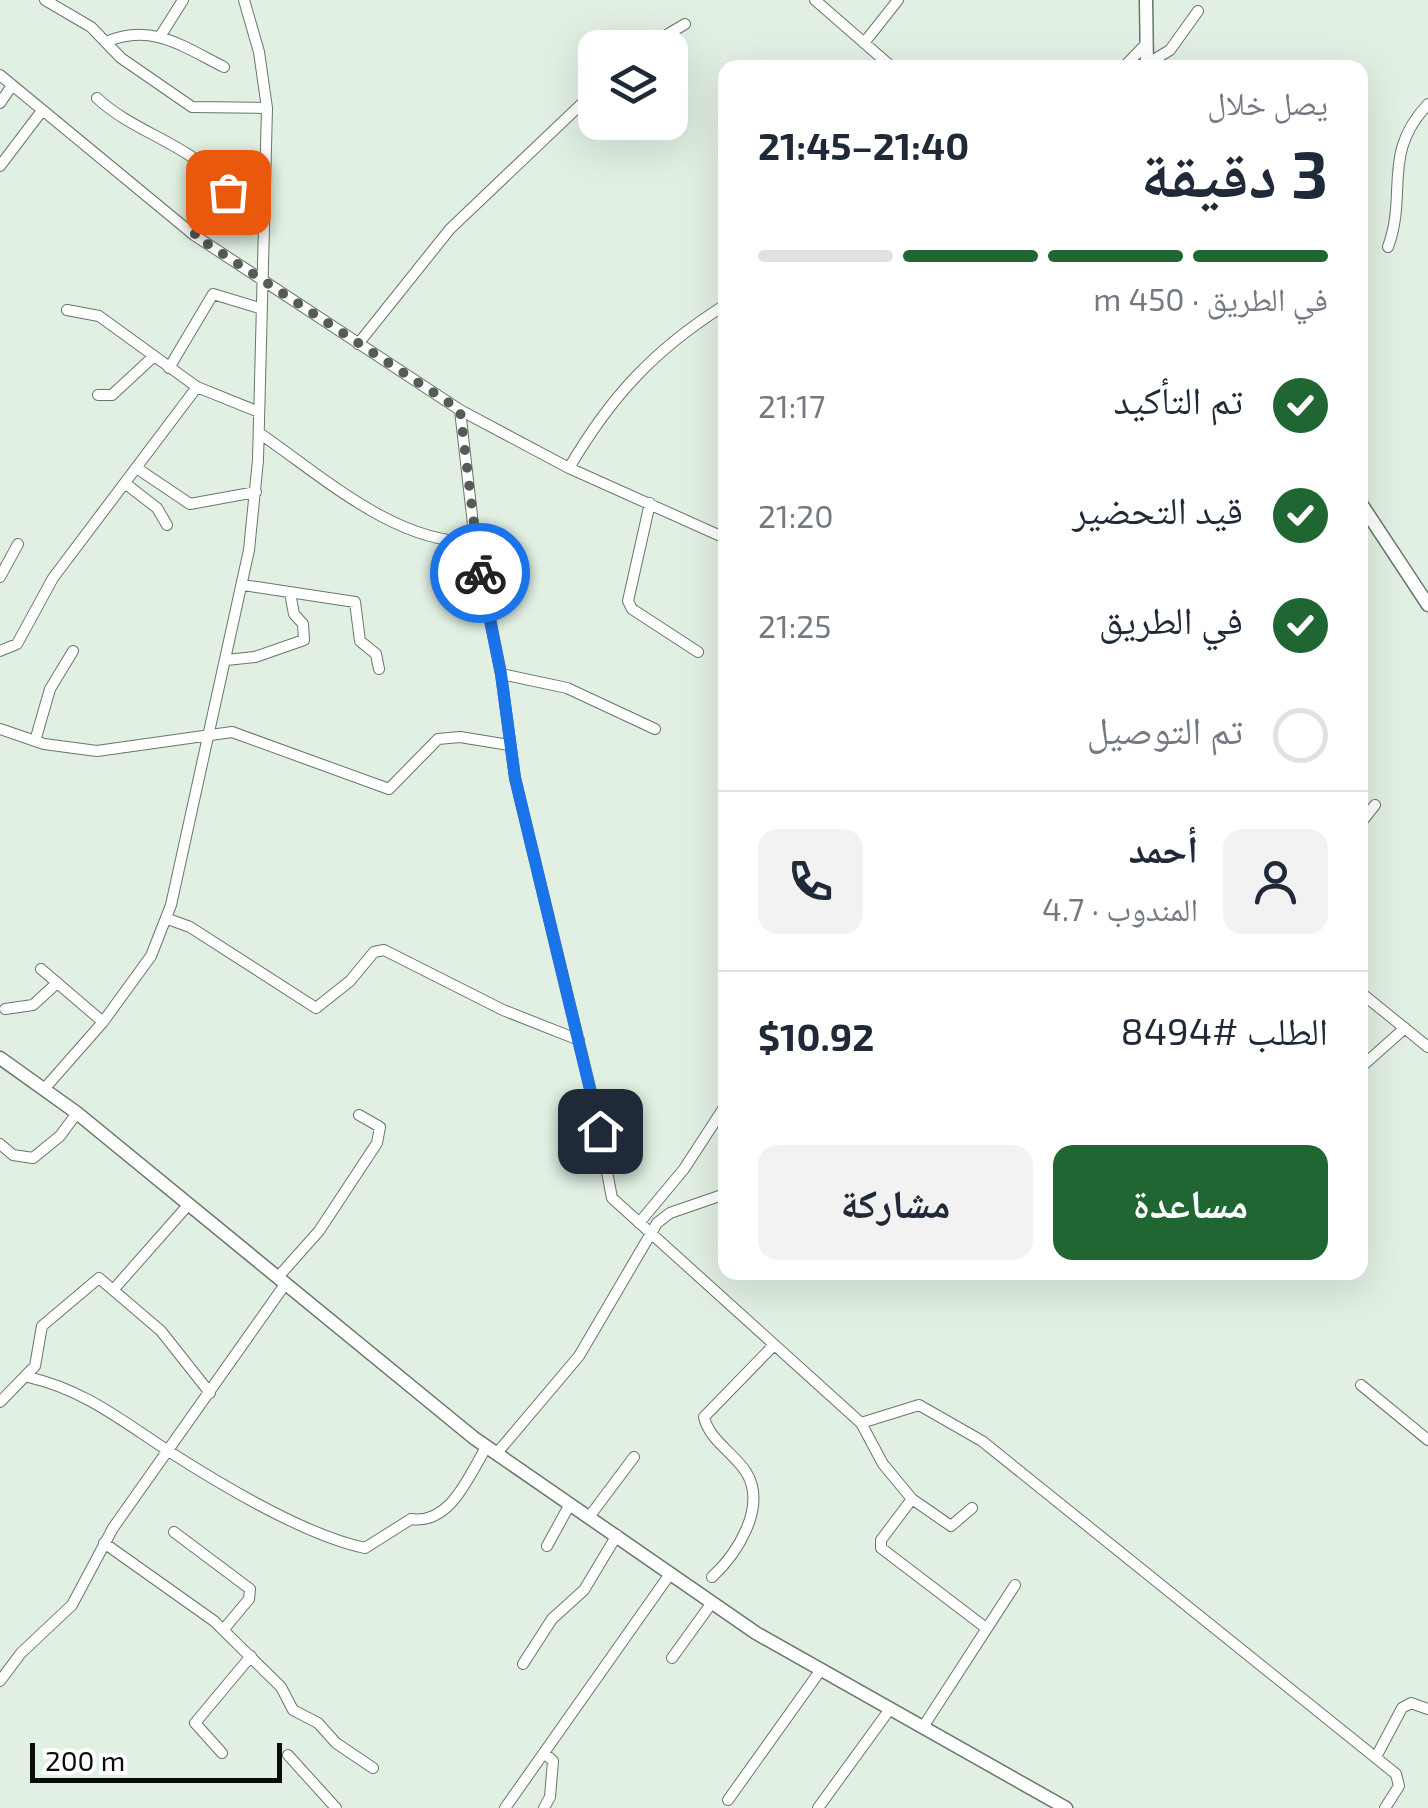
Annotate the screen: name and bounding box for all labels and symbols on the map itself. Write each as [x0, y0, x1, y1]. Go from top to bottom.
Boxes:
pin [186, 150, 271, 235]
courier [430, 523, 530, 623]
pin [558, 1089, 643, 1174]
scale bar [30, 1738, 282, 1782]

